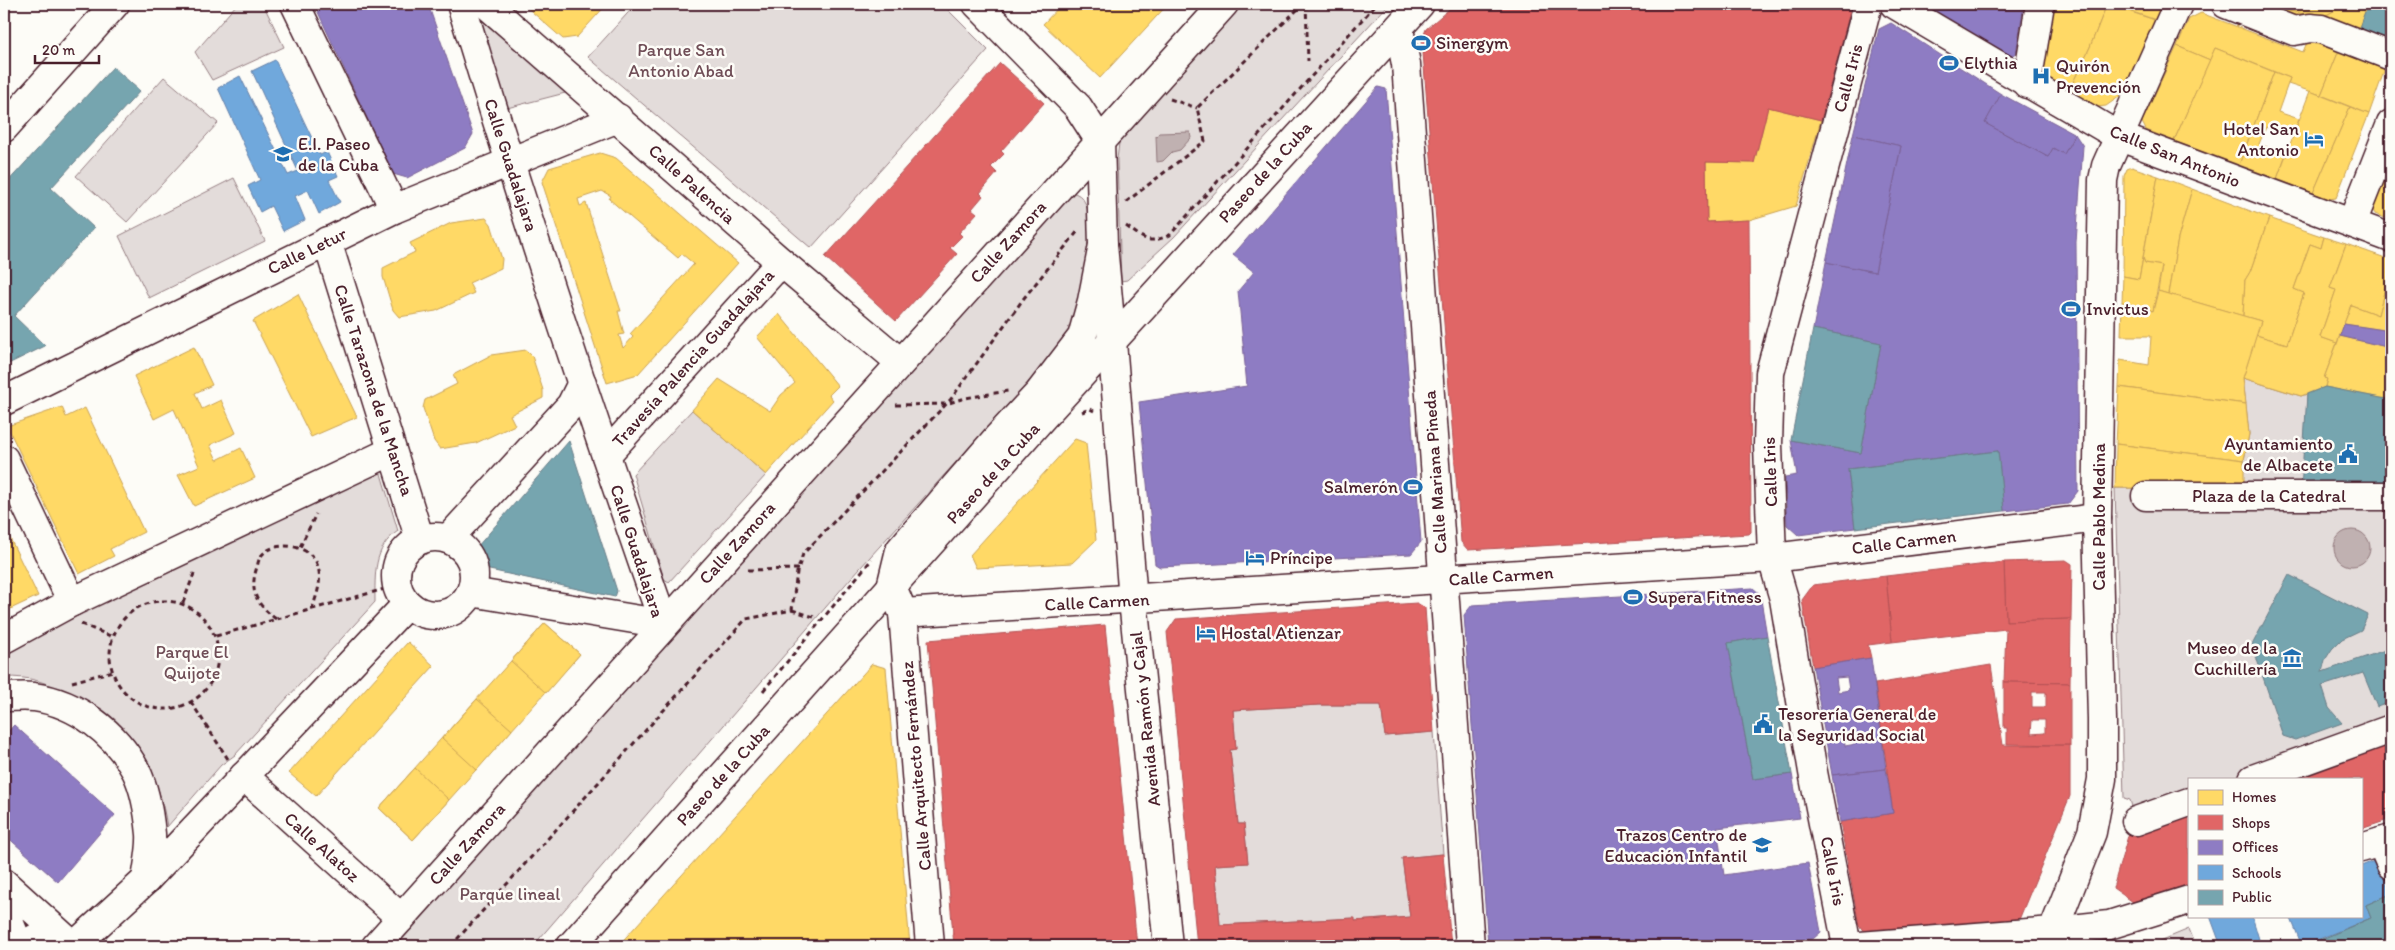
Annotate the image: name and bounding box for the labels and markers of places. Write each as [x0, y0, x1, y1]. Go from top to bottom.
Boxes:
sports icon: Sinergym [1410, 32, 1432, 54]
place label: Sinergym [1436, 32, 1509, 54]
sports icon: Elythia [1938, 52, 1960, 74]
place label: Elythia [1964, 52, 2018, 74]
place label: Quirón Prevención [2056, 55, 2141, 98]
hospital icon: Quirón Prevención [2030, 65, 2052, 87]
place label: Hotel San Antonio [2223, 118, 2299, 161]
hotel icon: Hotel San Antonio [2303, 128, 2325, 150]
place label: E.I. Paseo de la Cuba [298, 133, 379, 176]
school or university icon: E.I. Paseo de la Cuba [272, 143, 294, 165]
sports icon: Invictus [2060, 298, 2082, 320]
place label: Invictus [2086, 298, 2149, 320]
place label: Ayuntamiento de Albacete [2224, 433, 2333, 476]
public building icon: Ayuntamiento de Albacete [2337, 443, 2359, 465]
place label: Salmerón [1324, 476, 1398, 498]
sports icon: Salmerón [1402, 476, 1424, 498]
hotel icon: Príncipe [1244, 547, 1266, 569]
place label: Príncipe [1270, 547, 1333, 569]
sports icon: Supera Fitness [1622, 586, 1644, 608]
place label: Supera Fitness [1648, 586, 1762, 608]
hotel icon: Hostal Atienzar [1195, 622, 1217, 644]
place label: Hostal Atienzar [1221, 622, 1342, 644]
place label: Museo de la Cuchillería [2187, 637, 2278, 680]
museum icon: Museo de la Cuchillería [2281, 647, 2303, 669]
place label: Tesorería General de la Seguridad Social [1778, 703, 1936, 746]
public building icon: Tesorería General de la Seguridad Social [1752, 713, 1774, 735]
place label: Trazos Centro de Educación Infantil [1605, 824, 1747, 867]
school or university icon: Trazos Centro de Educación Infantil [1751, 834, 1773, 856]

